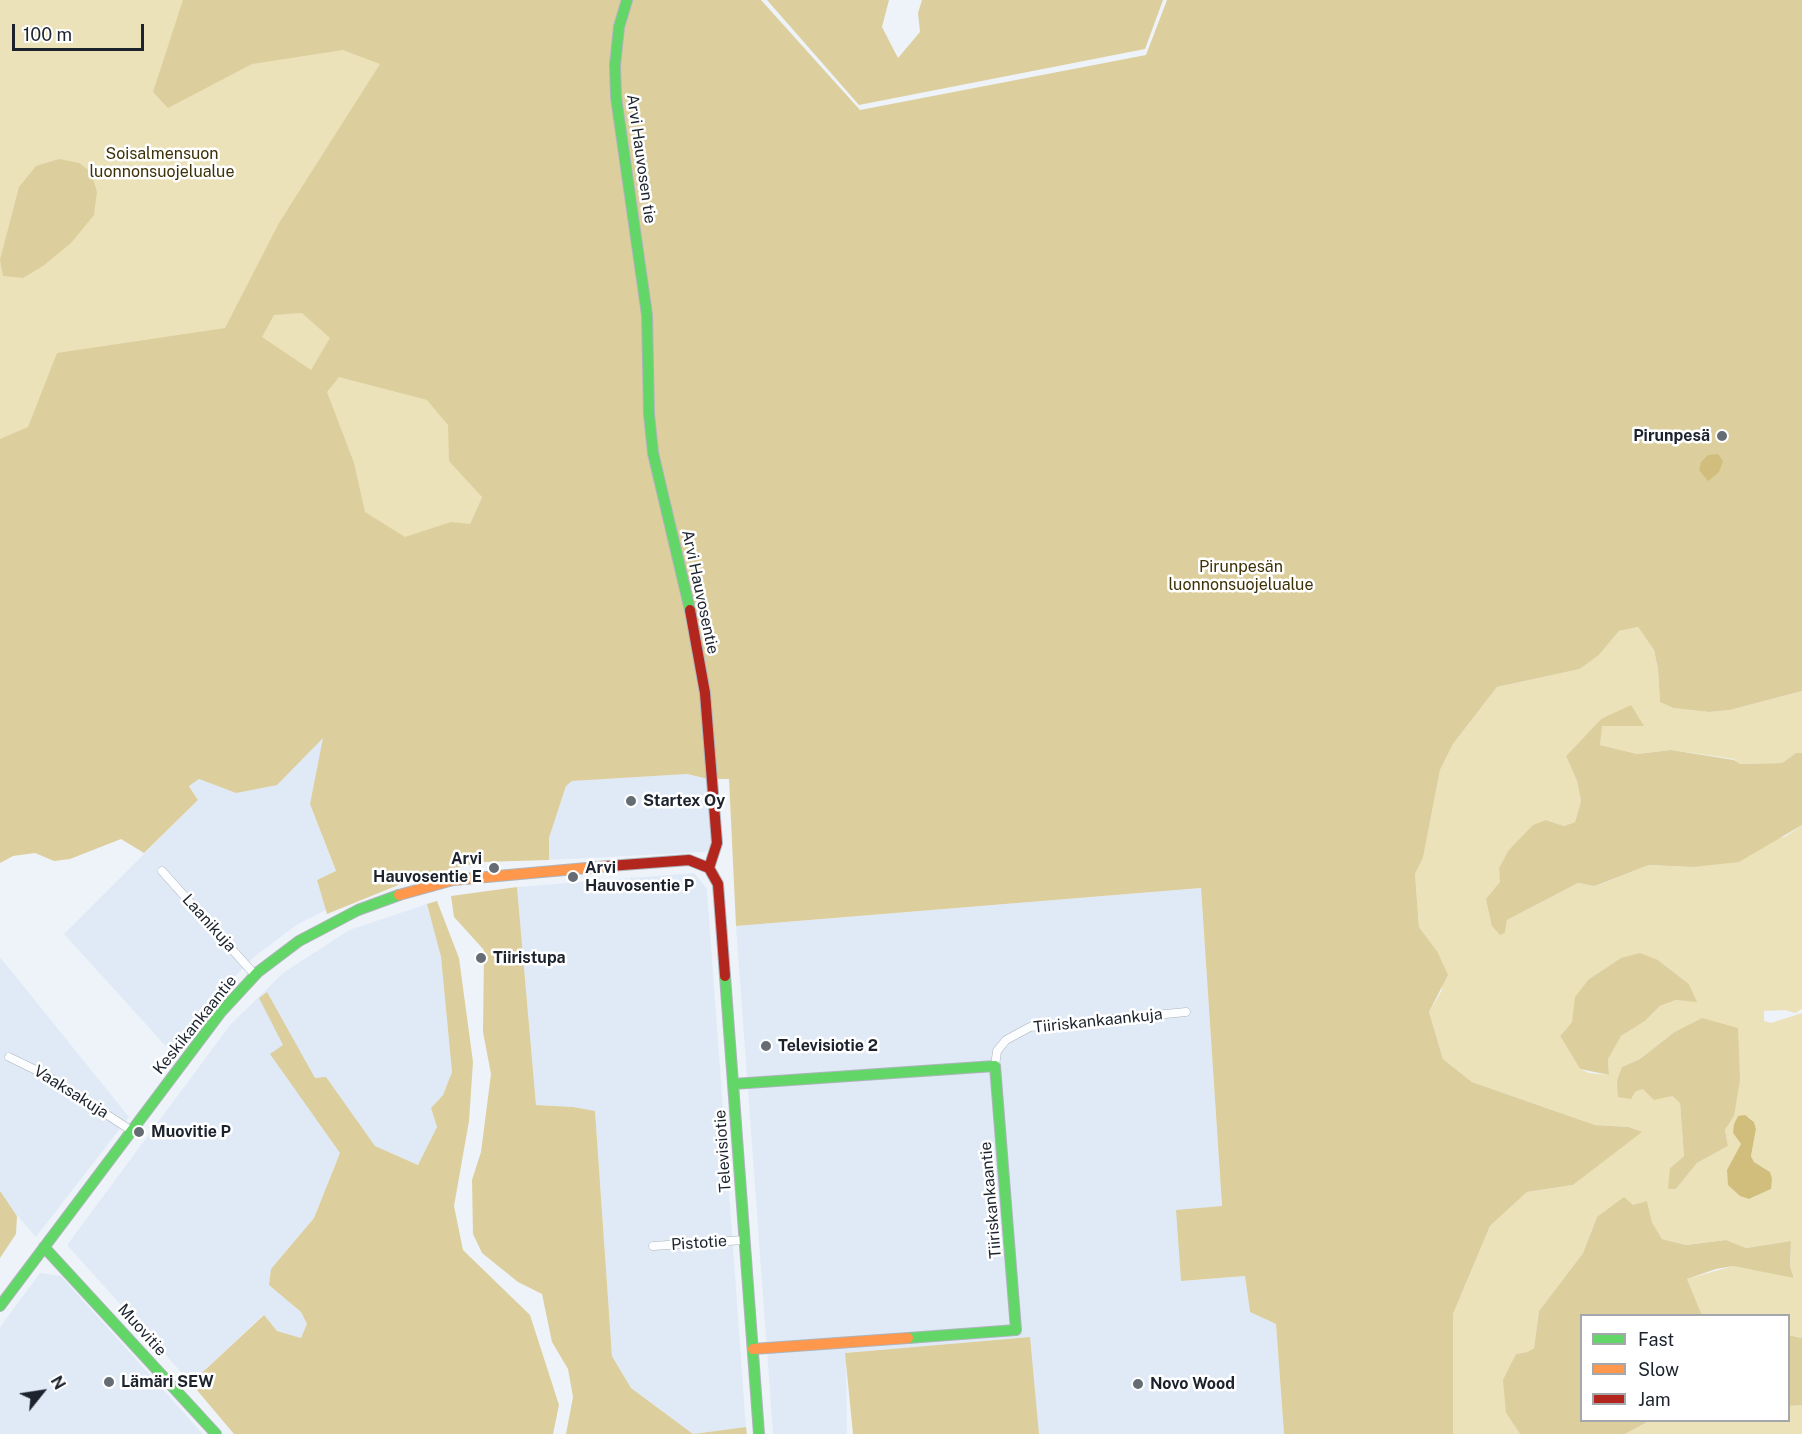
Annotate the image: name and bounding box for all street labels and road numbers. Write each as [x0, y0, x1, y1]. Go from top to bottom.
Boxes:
street label: Arvi Hauvosen tie [622, 93, 660, 225]
street label: Arvi Hauvosentie [677, 528, 723, 656]
street label: Laanikuja [178, 890, 240, 956]
street label: Keskikankaantie [149, 972, 241, 1078]
street label: Tiiriskankaankuja [1033, 1005, 1163, 1037]
street label: Vaaksakuja [30, 1061, 112, 1123]
street label: Televisiotie [711, 1109, 735, 1193]
street label: Tiiriskankaantie [976, 1141, 1006, 1259]
street label: Pistotie [670, 1231, 728, 1255]
street label: Muovitie [114, 1300, 170, 1360]

